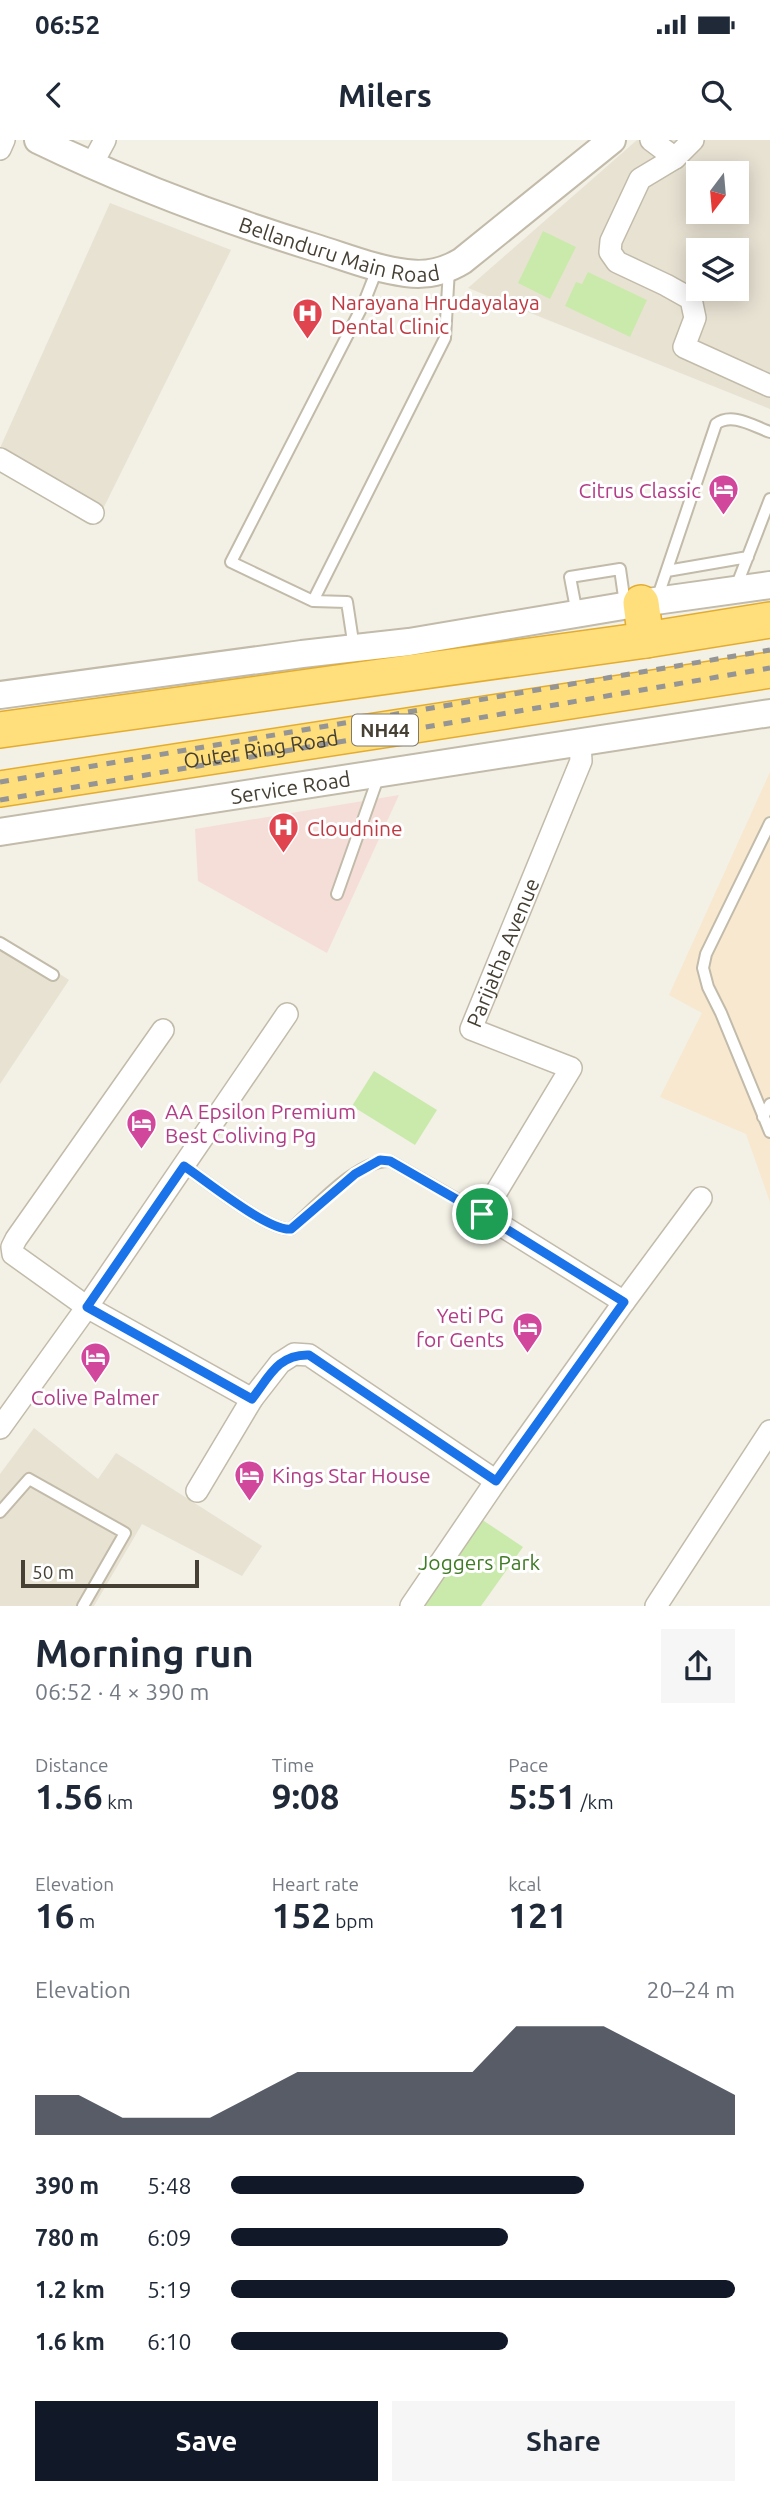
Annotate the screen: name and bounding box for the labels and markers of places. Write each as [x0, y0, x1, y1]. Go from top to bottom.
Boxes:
place label: Narayana Hrudayalaya Dental Clinic [331, 290, 540, 338]
hospital icon: Narayana Hrudayalaya Dental Clinic [291, 297, 325, 341]
hotel icon: Citrus Classic [707, 473, 741, 517]
place label: Citrus Classic [579, 478, 701, 502]
hospital icon: Cloudnine [267, 811, 301, 855]
place label: Cloudnine [307, 816, 403, 840]
place label: AA Epsilon Premium Best Coliving Pg [165, 1099, 356, 1147]
hotel icon: AA Epsilon Premium Best Coliving Pg [125, 1106, 159, 1150]
pin [452, 1184, 512, 1244]
place label: Yeti PG for Gents [416, 1303, 504, 1351]
hotel icon: Yeti PG for Gents [510, 1310, 544, 1354]
hotel icon: Colive Palmer [78, 1340, 112, 1384]
place label: Colive Palmer [31, 1385, 159, 1409]
hotel icon: Kings Star House [232, 1458, 266, 1502]
place label: Kings Star House [272, 1463, 431, 1487]

